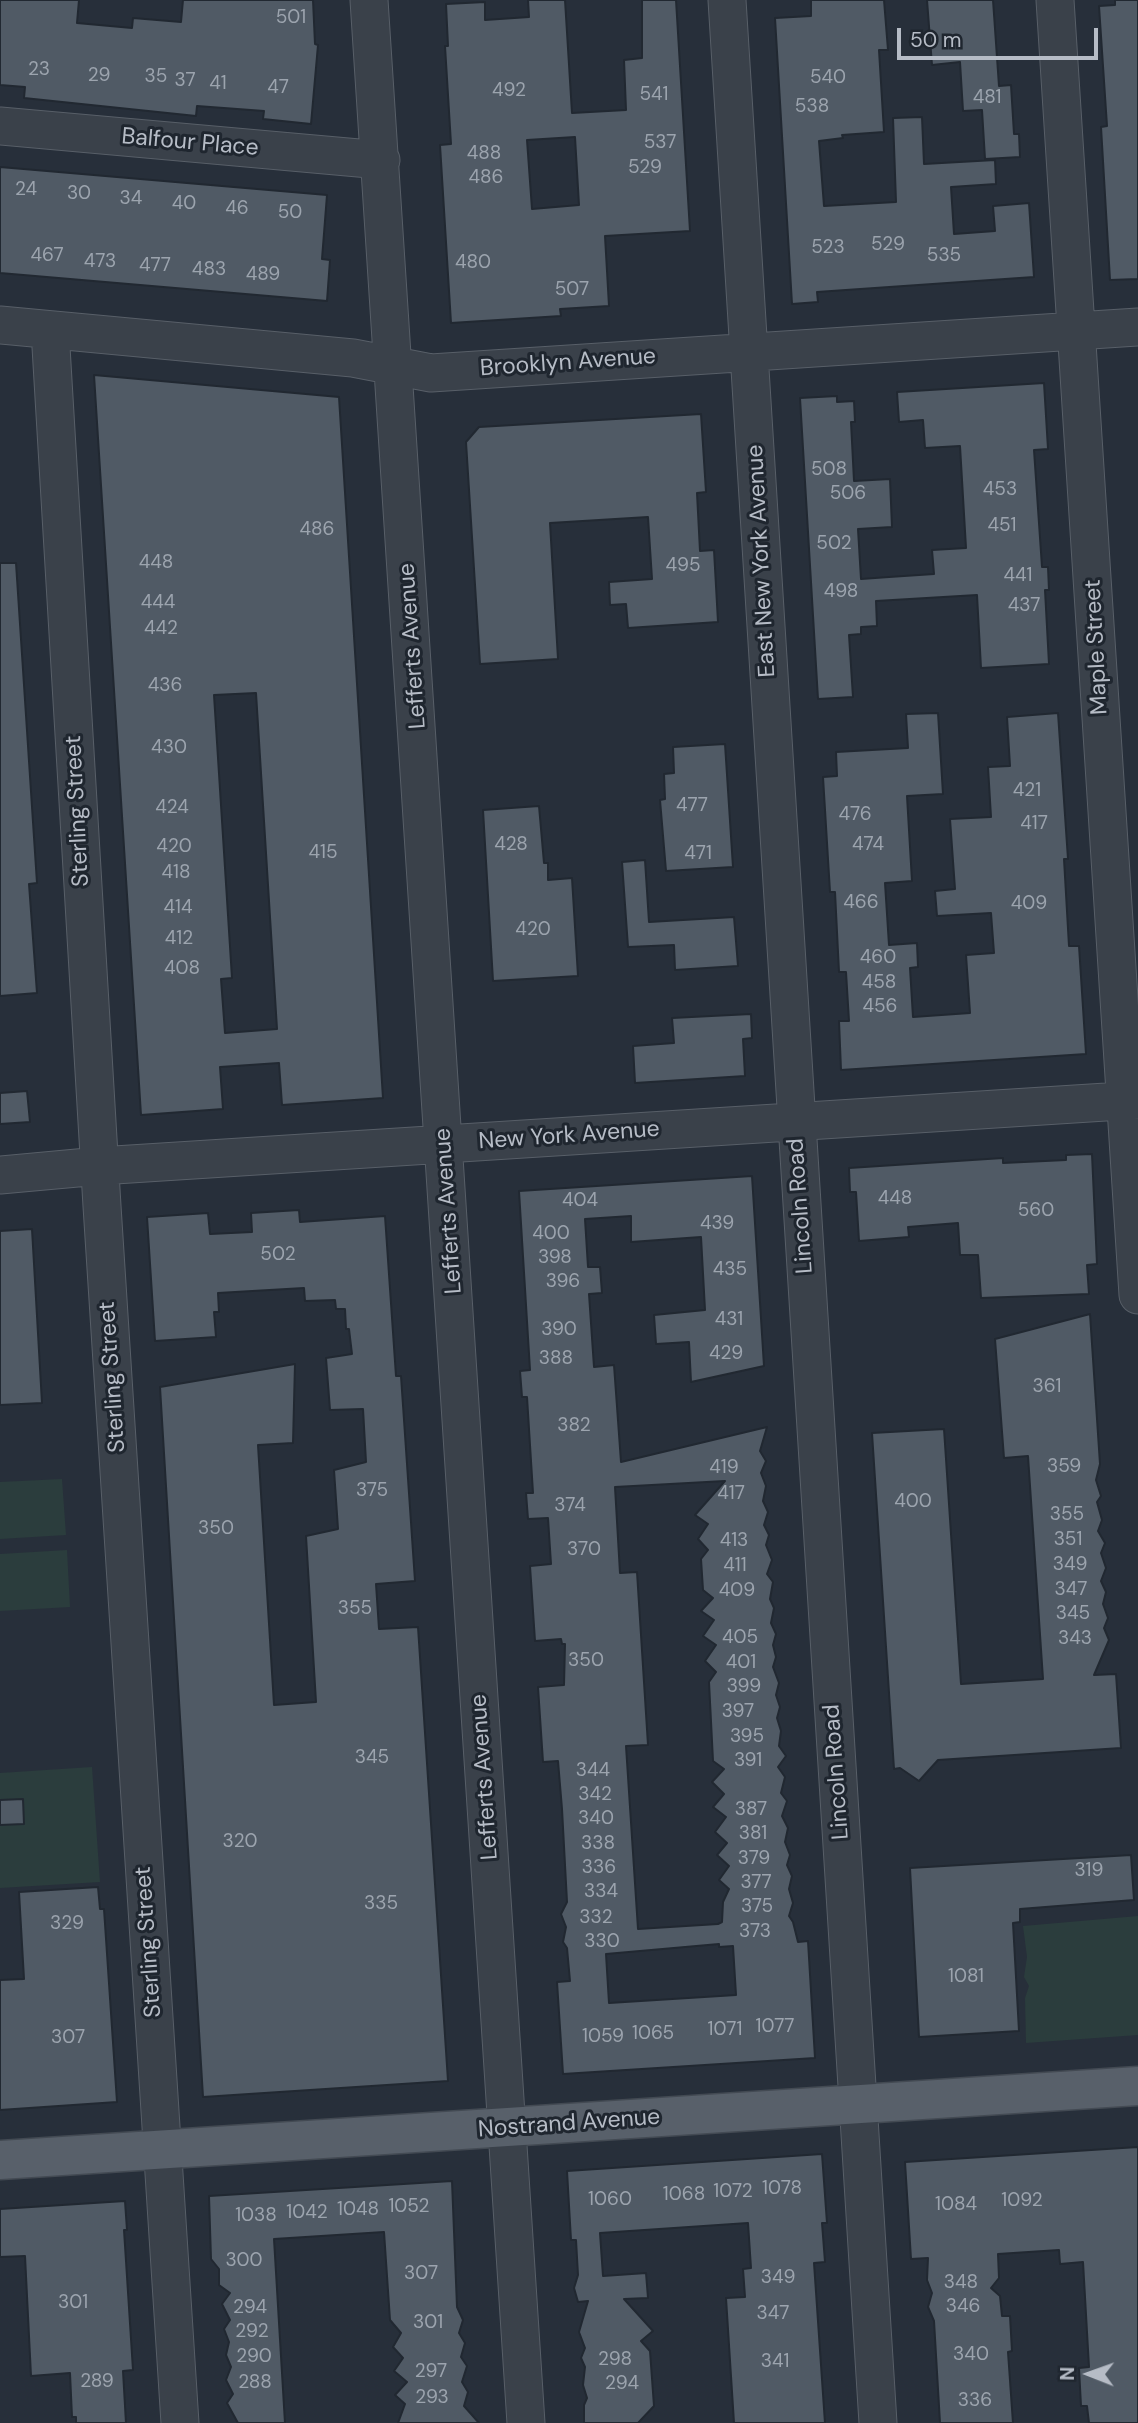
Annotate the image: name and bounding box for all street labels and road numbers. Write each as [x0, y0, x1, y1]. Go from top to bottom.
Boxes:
street label: Balfour Place [120, 123, 260, 163]
street label: Brooklyn Avenue [479, 343, 657, 383]
street label: East New York Avenue [742, 444, 782, 678]
street label: Lefferts Avenue [393, 562, 433, 730]
street label: Maple Street [1080, 578, 1114, 716]
street label: Sterling Street [60, 735, 96, 887]
street label: New York Avenue [478, 1116, 660, 1156]
street label: Lefferts Avenue [429, 1127, 469, 1295]
street label: Lincoln Road [783, 1137, 819, 1275]
street label: Sterling Street [94, 1300, 132, 1454]
street label: Lefferts Avenue [465, 1693, 505, 1861]
street label: Lincoln Road [819, 1703, 855, 1841]
street label: Sterling Street [130, 1865, 168, 2019]
street label: Nostrand Avenue [477, 2104, 661, 2144]

